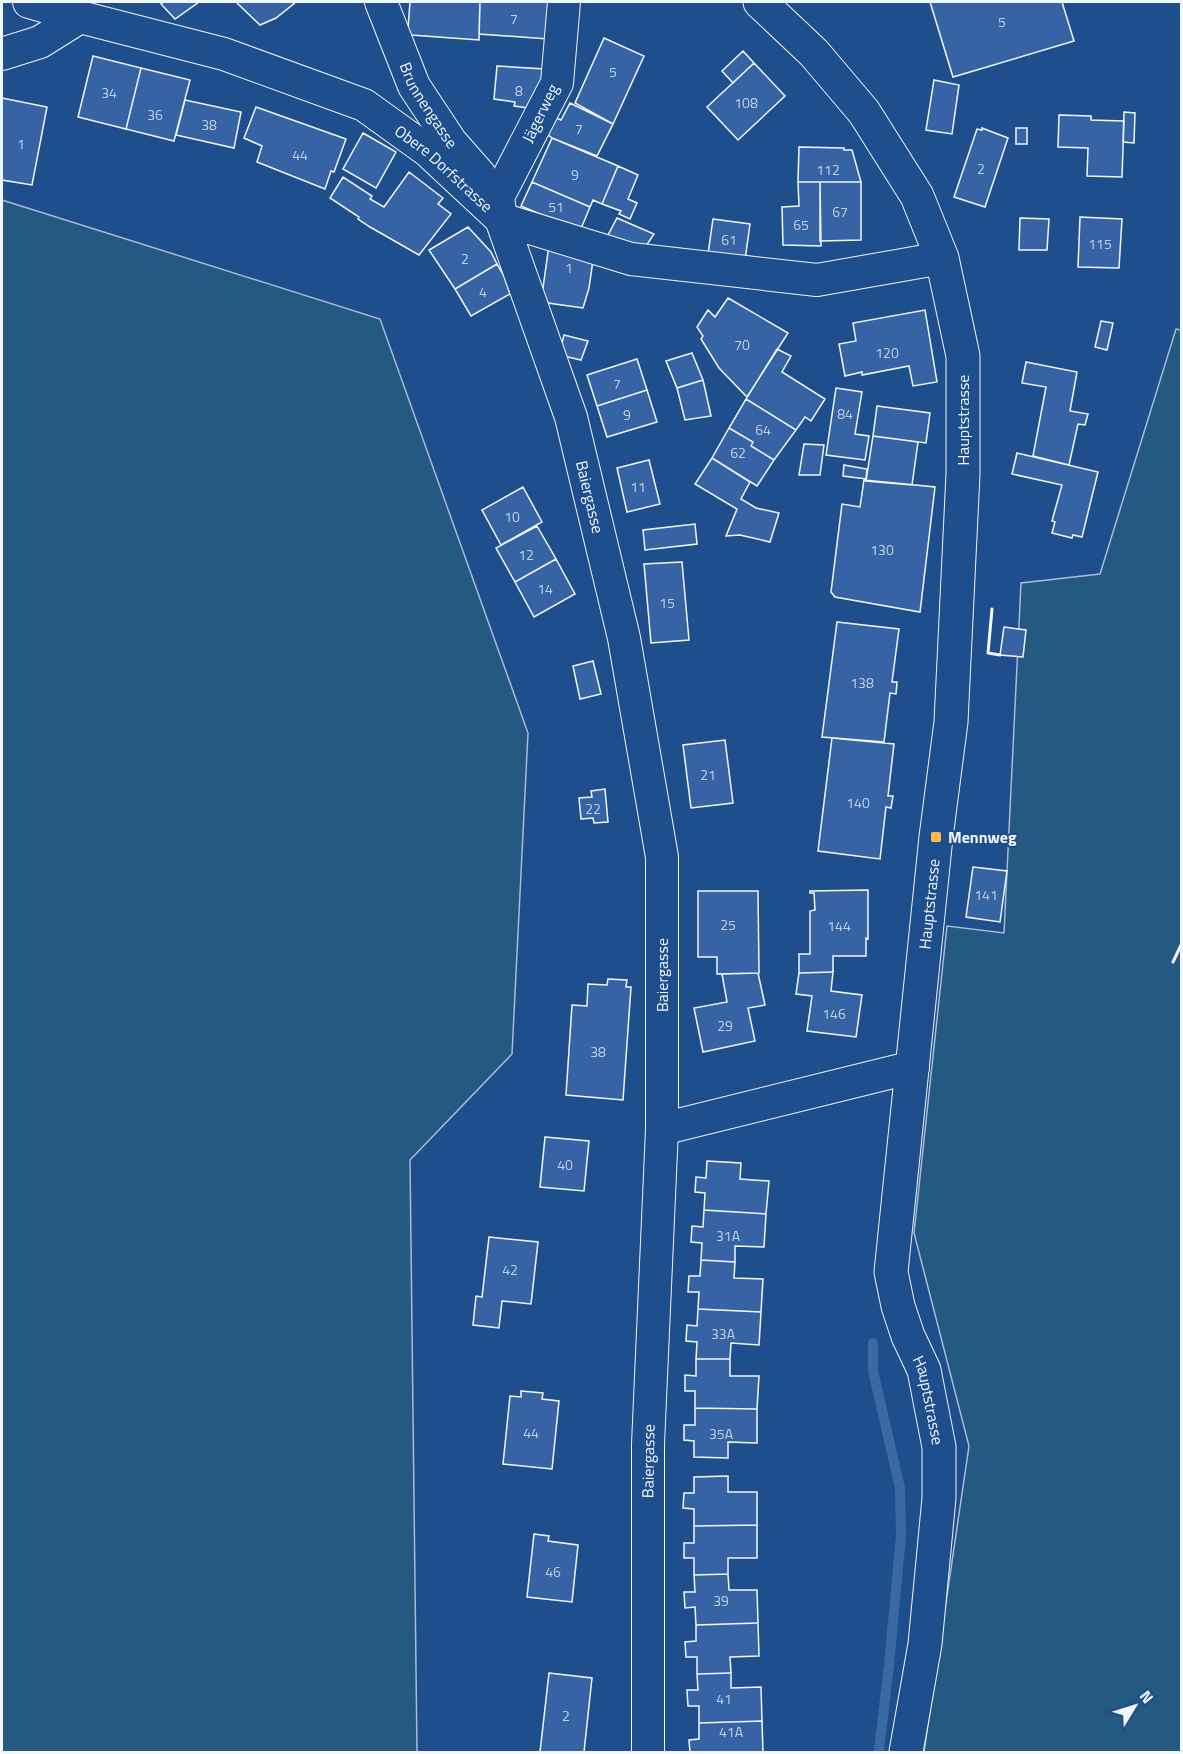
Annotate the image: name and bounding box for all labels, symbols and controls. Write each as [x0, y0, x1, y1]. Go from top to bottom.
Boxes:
house number: 7 [510, 8, 518, 29]
house number: 5 [998, 11, 1006, 32]
street label: Brunnengasse [394, 59, 463, 154]
house number: 5 [609, 61, 617, 82]
street label: Jägerweg [515, 79, 565, 147]
house number: 8 [515, 80, 523, 101]
house number: 34 [101, 82, 117, 103]
house number: 108 [734, 92, 758, 113]
house number: 36 [147, 104, 163, 125]
house number: 38 [201, 114, 217, 135]
house number: 7 [575, 118, 583, 139]
street label: Obere Dorfstrasse [390, 119, 498, 218]
house number: 1 [17, 133, 25, 154]
house number: 44 [292, 144, 308, 165]
house number: 2 [977, 158, 985, 179]
house number: 112 [816, 159, 840, 180]
house number: 9 [571, 164, 579, 185]
house number: 51 [548, 196, 564, 217]
house number: 67 [832, 201, 848, 222]
house number: 65 [793, 214, 809, 235]
house number: 61 [721, 229, 737, 250]
house number: 115 [1088, 233, 1112, 254]
house number: 2 [461, 248, 469, 269]
house number: 1 [565, 257, 573, 278]
house number: 4 [479, 281, 487, 302]
house number: 70 [734, 334, 750, 355]
house number: 120 [875, 342, 899, 363]
house number: 7 [613, 373, 621, 394]
street label: Hauptstrasse [951, 375, 975, 465]
house number: 84 [837, 403, 853, 424]
house number: 9 [623, 404, 631, 425]
house number: 64 [755, 419, 771, 440]
house number: 62 [730, 442, 746, 463]
street label: Baiergasse [570, 458, 610, 536]
house number: 11 [630, 476, 646, 497]
house number: 10 [504, 506, 520, 527]
house number: 130 [870, 539, 894, 560]
house number: 12 [518, 544, 534, 565]
house number: 14 [537, 578, 553, 599]
house number: 15 [659, 592, 675, 613]
house number: 138 [850, 672, 874, 693]
house number: 21 [700, 764, 716, 785]
house number: 140 [846, 792, 870, 813]
house number: 22 [585, 798, 601, 819]
place label: Mennweg [948, 825, 1017, 849]
marker: Mennweg [929, 830, 943, 844]
street label: Hauptstrasse [912, 858, 946, 950]
house number: 141 [974, 884, 998, 905]
house number: 25 [720, 914, 736, 935]
house number: 144 [827, 915, 851, 936]
street label: Baiergasse [650, 938, 674, 1012]
house number: 146 [822, 1003, 846, 1024]
house number: 29 [717, 1015, 733, 1036]
house number: 38 [590, 1041, 606, 1062]
house number: 40 [557, 1154, 573, 1175]
house number: 31A [716, 1225, 741, 1246]
house number: 42 [502, 1259, 518, 1280]
house number: 33A [711, 1323, 736, 1344]
street label: Hauptstrasse [907, 1351, 950, 1447]
house number: 44 [523, 1422, 539, 1443]
house number: 35A [709, 1423, 734, 1444]
street label: Baiergasse [635, 1424, 661, 1498]
house number: 46 [545, 1561, 561, 1582]
house number: 39 [713, 1590, 729, 1611]
north arrow [1105, 1676, 1165, 1736]
text: N [1134, 1685, 1160, 1709]
house number: 41 [716, 1688, 732, 1709]
house number: 2 [562, 1705, 570, 1726]
house number: 41A [719, 1721, 744, 1742]

